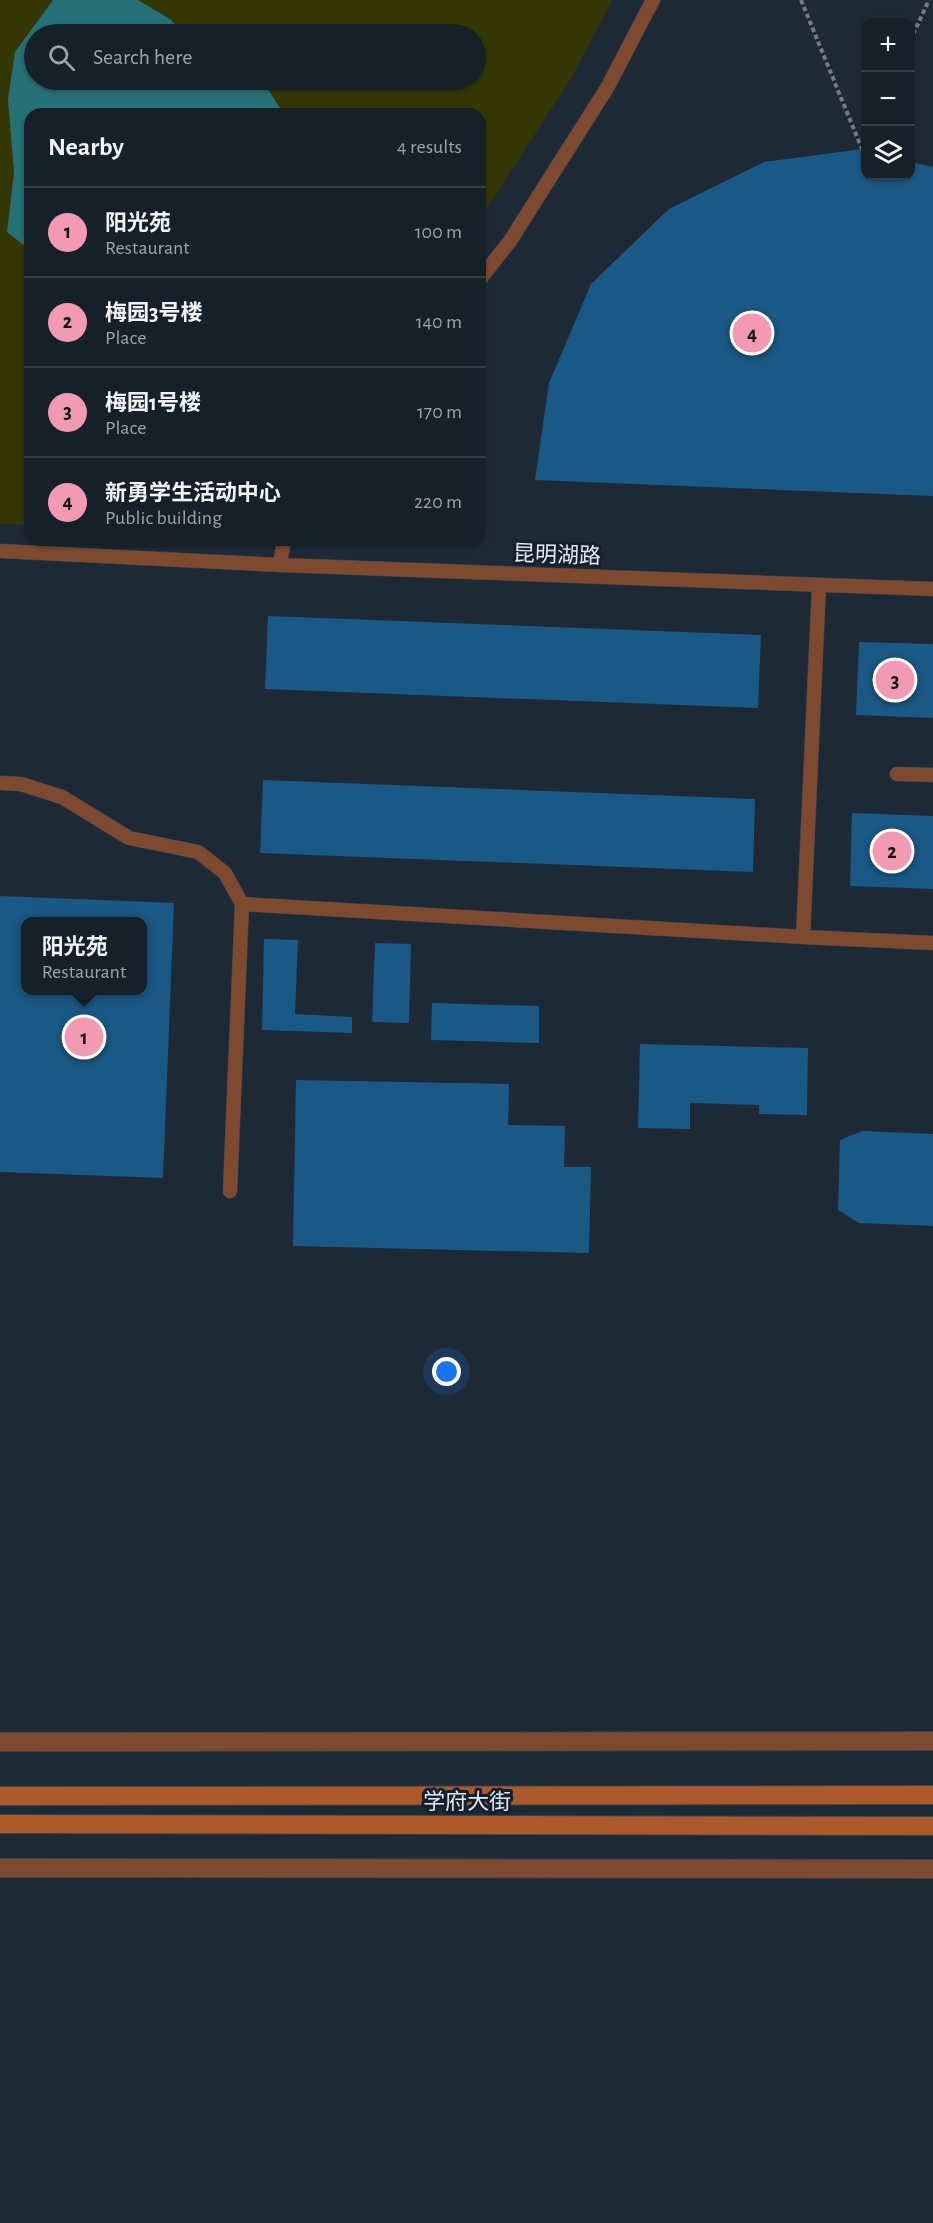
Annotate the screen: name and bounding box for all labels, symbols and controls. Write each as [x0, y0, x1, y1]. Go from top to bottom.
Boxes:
map controls [861, 18, 915, 180]
button: + [861, 18, 915, 72]
search box [24, 24, 486, 90]
icon: search [45, 41, 78, 74]
text: Search here [93, 46, 192, 68]
button: − [861, 72, 915, 126]
button: layers [861, 126, 915, 180]
text: Nearby [48, 134, 124, 160]
text: 4 results [397, 137, 462, 157]
text: 阳光苑 [105, 212, 171, 234]
text: 1 [64, 222, 71, 242]
text: 100 m [415, 222, 462, 242]
text: Restaurant [105, 238, 190, 258]
text: 梅园3号楼 [105, 302, 202, 324]
pin: 4 [732, 310, 771, 356]
text: 2 [63, 312, 72, 332]
text: 140 m [416, 312, 462, 332]
text: Place [105, 328, 146, 348]
text: 梅园1号楼 [105, 392, 201, 414]
text: 3 [63, 402, 72, 422]
text: 170 m [417, 402, 462, 422]
text: Place [105, 418, 146, 438]
text: 新勇学生活动中心 [105, 482, 281, 504]
text: 4 [62, 492, 73, 512]
text: 220 m [414, 492, 462, 512]
text: Public building [105, 508, 222, 528]
street label: 昆明湖路 [513, 541, 601, 568]
pin: 3 [876, 658, 914, 702]
pin: 2 [872, 828, 912, 874]
popup [21, 917, 147, 995]
text: 阳光苑 [42, 936, 108, 958]
text: Restaurant [42, 962, 126, 982]
pin: 1 [64, 1014, 104, 1060]
your location [432, 1357, 461, 1386]
street label: 学府大街 [423, 1790, 511, 1813]

